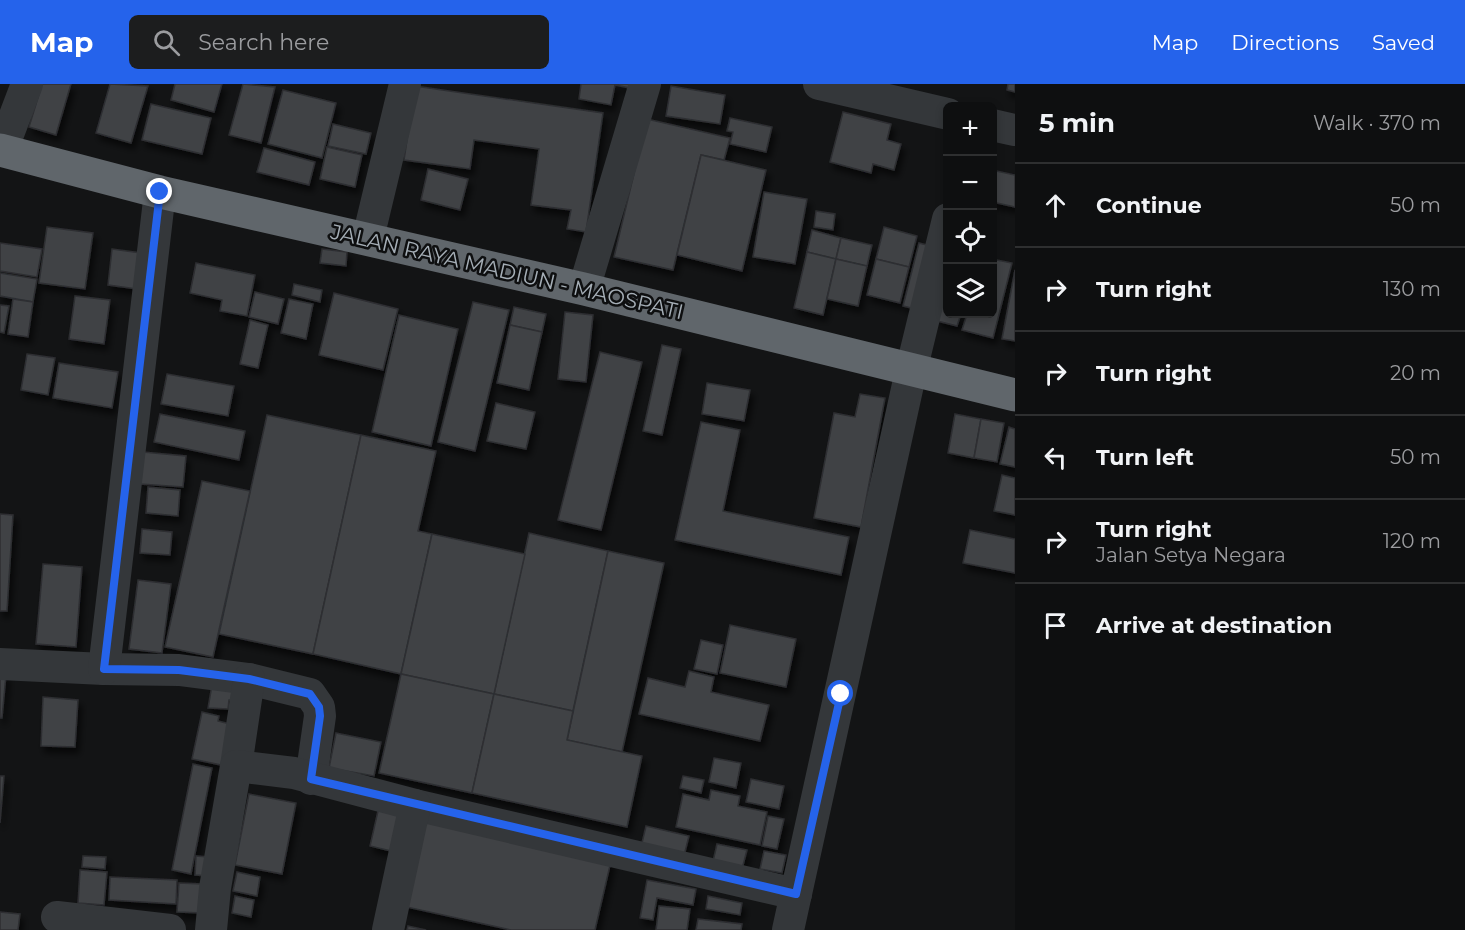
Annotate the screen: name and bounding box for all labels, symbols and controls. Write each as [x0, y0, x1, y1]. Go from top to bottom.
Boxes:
search box [129, 15, 549, 69]
text: Map [30, 25, 93, 59]
icon: search [150, 26, 183, 59]
text: Search here [198, 29, 329, 56]
text: Map [1152, 30, 1198, 55]
text: Directions [1231, 30, 1339, 55]
text: Saved [1372, 30, 1435, 55]
map controls [943, 102, 997, 318]
button: + [943, 102, 997, 156]
text: 5 min [1039, 107, 1115, 139]
text: Walk · 370 m [1313, 111, 1441, 135]
button: − [943, 156, 997, 210]
route end [146, 178, 172, 204]
icon: ahead [1039, 189, 1072, 222]
text: Continue [1096, 192, 1202, 219]
text: 50 m [1390, 193, 1441, 217]
button: locate [943, 210, 997, 264]
street label: JALAN RAYA MADIUN - MAOSPATI [327, 218, 686, 324]
button: layers [943, 264, 997, 318]
icon: right [1039, 273, 1072, 306]
text: Turn right [1096, 276, 1211, 303]
text: 130 m [1383, 277, 1441, 301]
icon: right [1039, 357, 1072, 390]
text: Turn right [1096, 360, 1211, 387]
text: 20 m [1390, 361, 1441, 385]
icon: left [1039, 441, 1072, 474]
text: Turn left [1096, 444, 1194, 471]
text: 50 m [1390, 445, 1441, 469]
text: Turn right [1096, 516, 1211, 543]
icon: right [1039, 525, 1072, 558]
text: 120 m [1383, 529, 1441, 553]
text: Jalan Setya Negara [1096, 543, 1286, 567]
icon: arrive [1039, 609, 1072, 642]
text: Arrive at destination [1096, 612, 1332, 639]
route start [827, 680, 853, 706]

